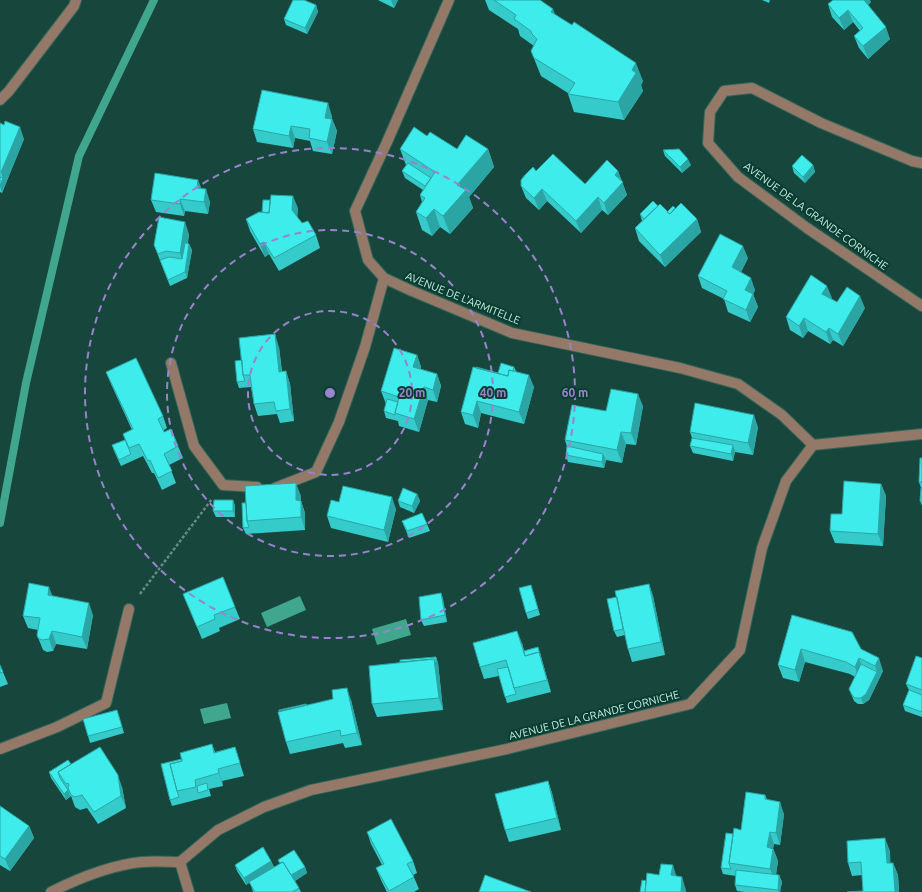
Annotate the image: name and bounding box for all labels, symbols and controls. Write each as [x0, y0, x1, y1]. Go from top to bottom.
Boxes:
street label: AVENUE DE LA GRANDE CORNICHE [742, 160, 890, 272]
street label: AVENUE DE L'ARMITELLE [404, 269, 522, 327]
centre of rings [323, 386, 337, 400]
text: 20 m [399, 386, 425, 399]
text: 40 m [480, 386, 506, 399]
text: 60 m [562, 386, 588, 399]
street label: AVENUE DE LA GRANDE CORNICHE [508, 688, 680, 742]

